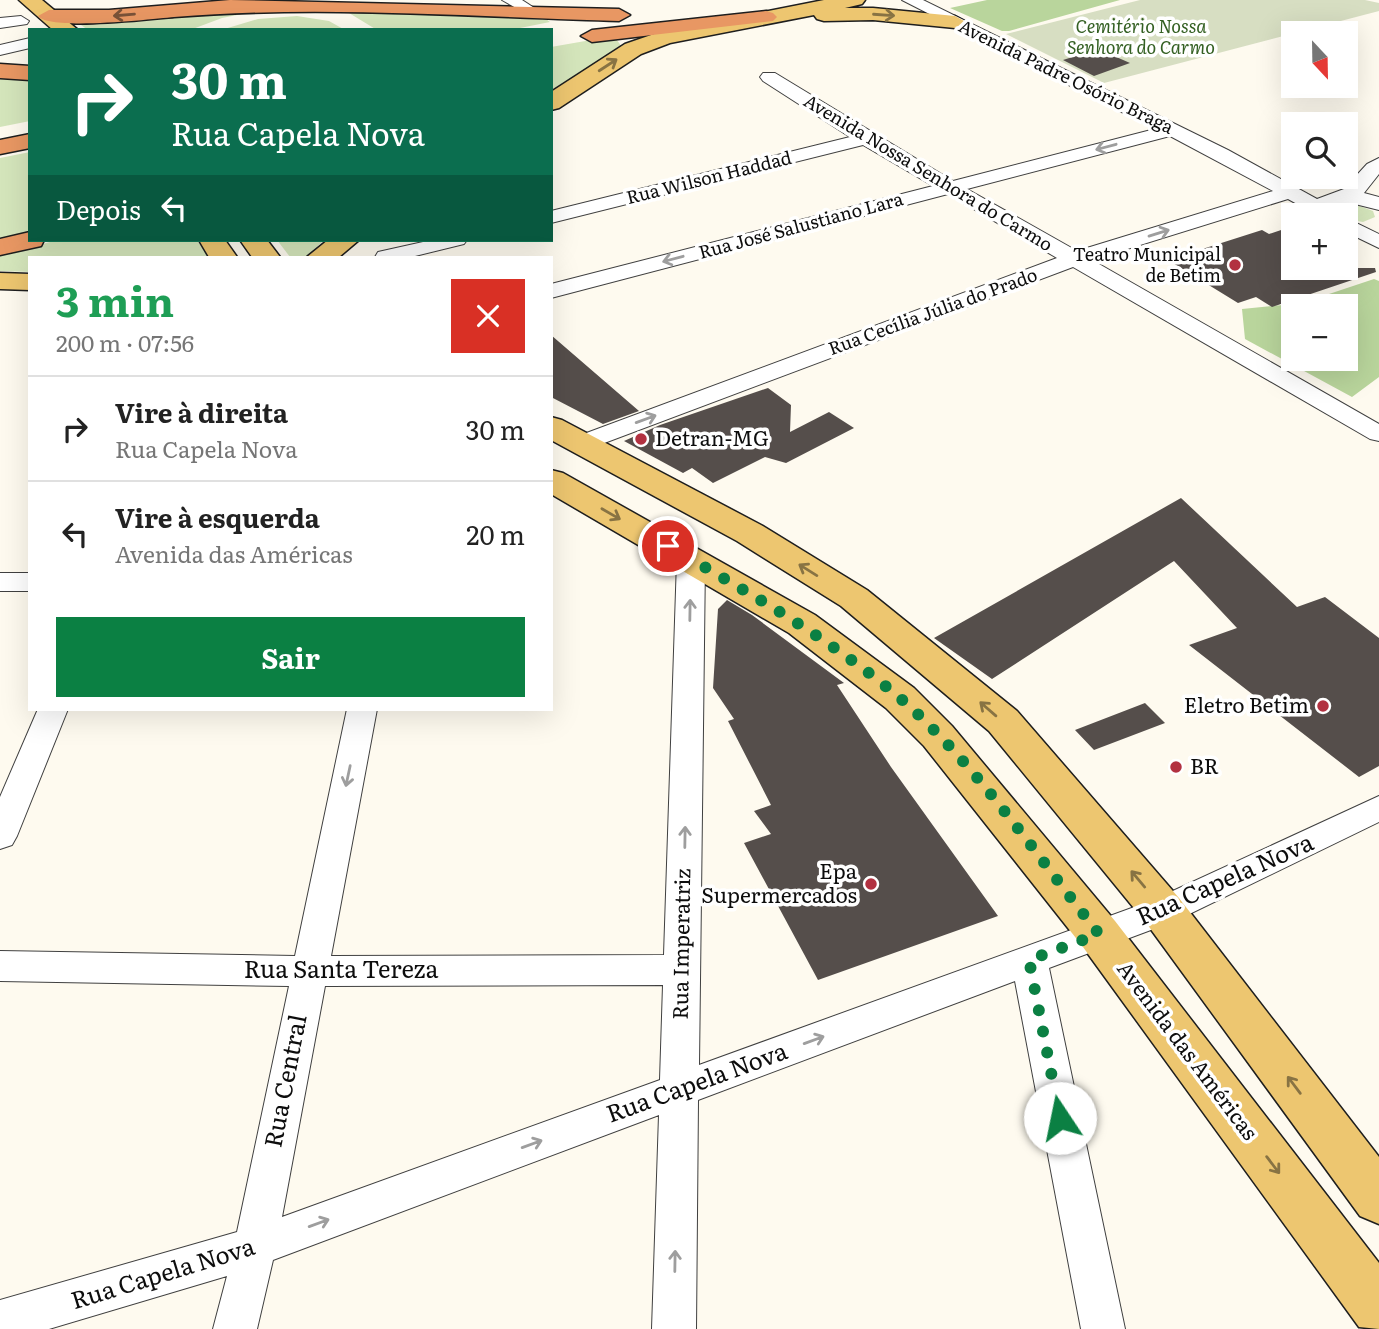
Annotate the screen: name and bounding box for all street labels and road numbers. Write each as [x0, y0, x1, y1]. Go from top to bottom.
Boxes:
street label: Avenida Padre Osório Braga [955, 12, 1179, 140]
street label: Avenida Nossa Senhora do Carmo [799, 86, 1058, 257]
street label: Rua Wilson Haddad [623, 143, 794, 210]
street label: Rua José Salustiano Lara [695, 184, 906, 265]
street label: Rua Cecília Júlia do Prado [824, 260, 1041, 361]
street label: Rua Capela Nova [1130, 823, 1318, 932]
street label: Rua Imperatriz [663, 868, 696, 1020]
street label: Rua Santa Tereza [244, 950, 438, 985]
street label: Avenida das Américas [1111, 954, 1267, 1145]
street label: Rua Central [253, 1011, 314, 1150]
street label: Rua Capela Nova [601, 1032, 792, 1130]
street label: Rua Capela Nova [66, 1227, 259, 1316]

